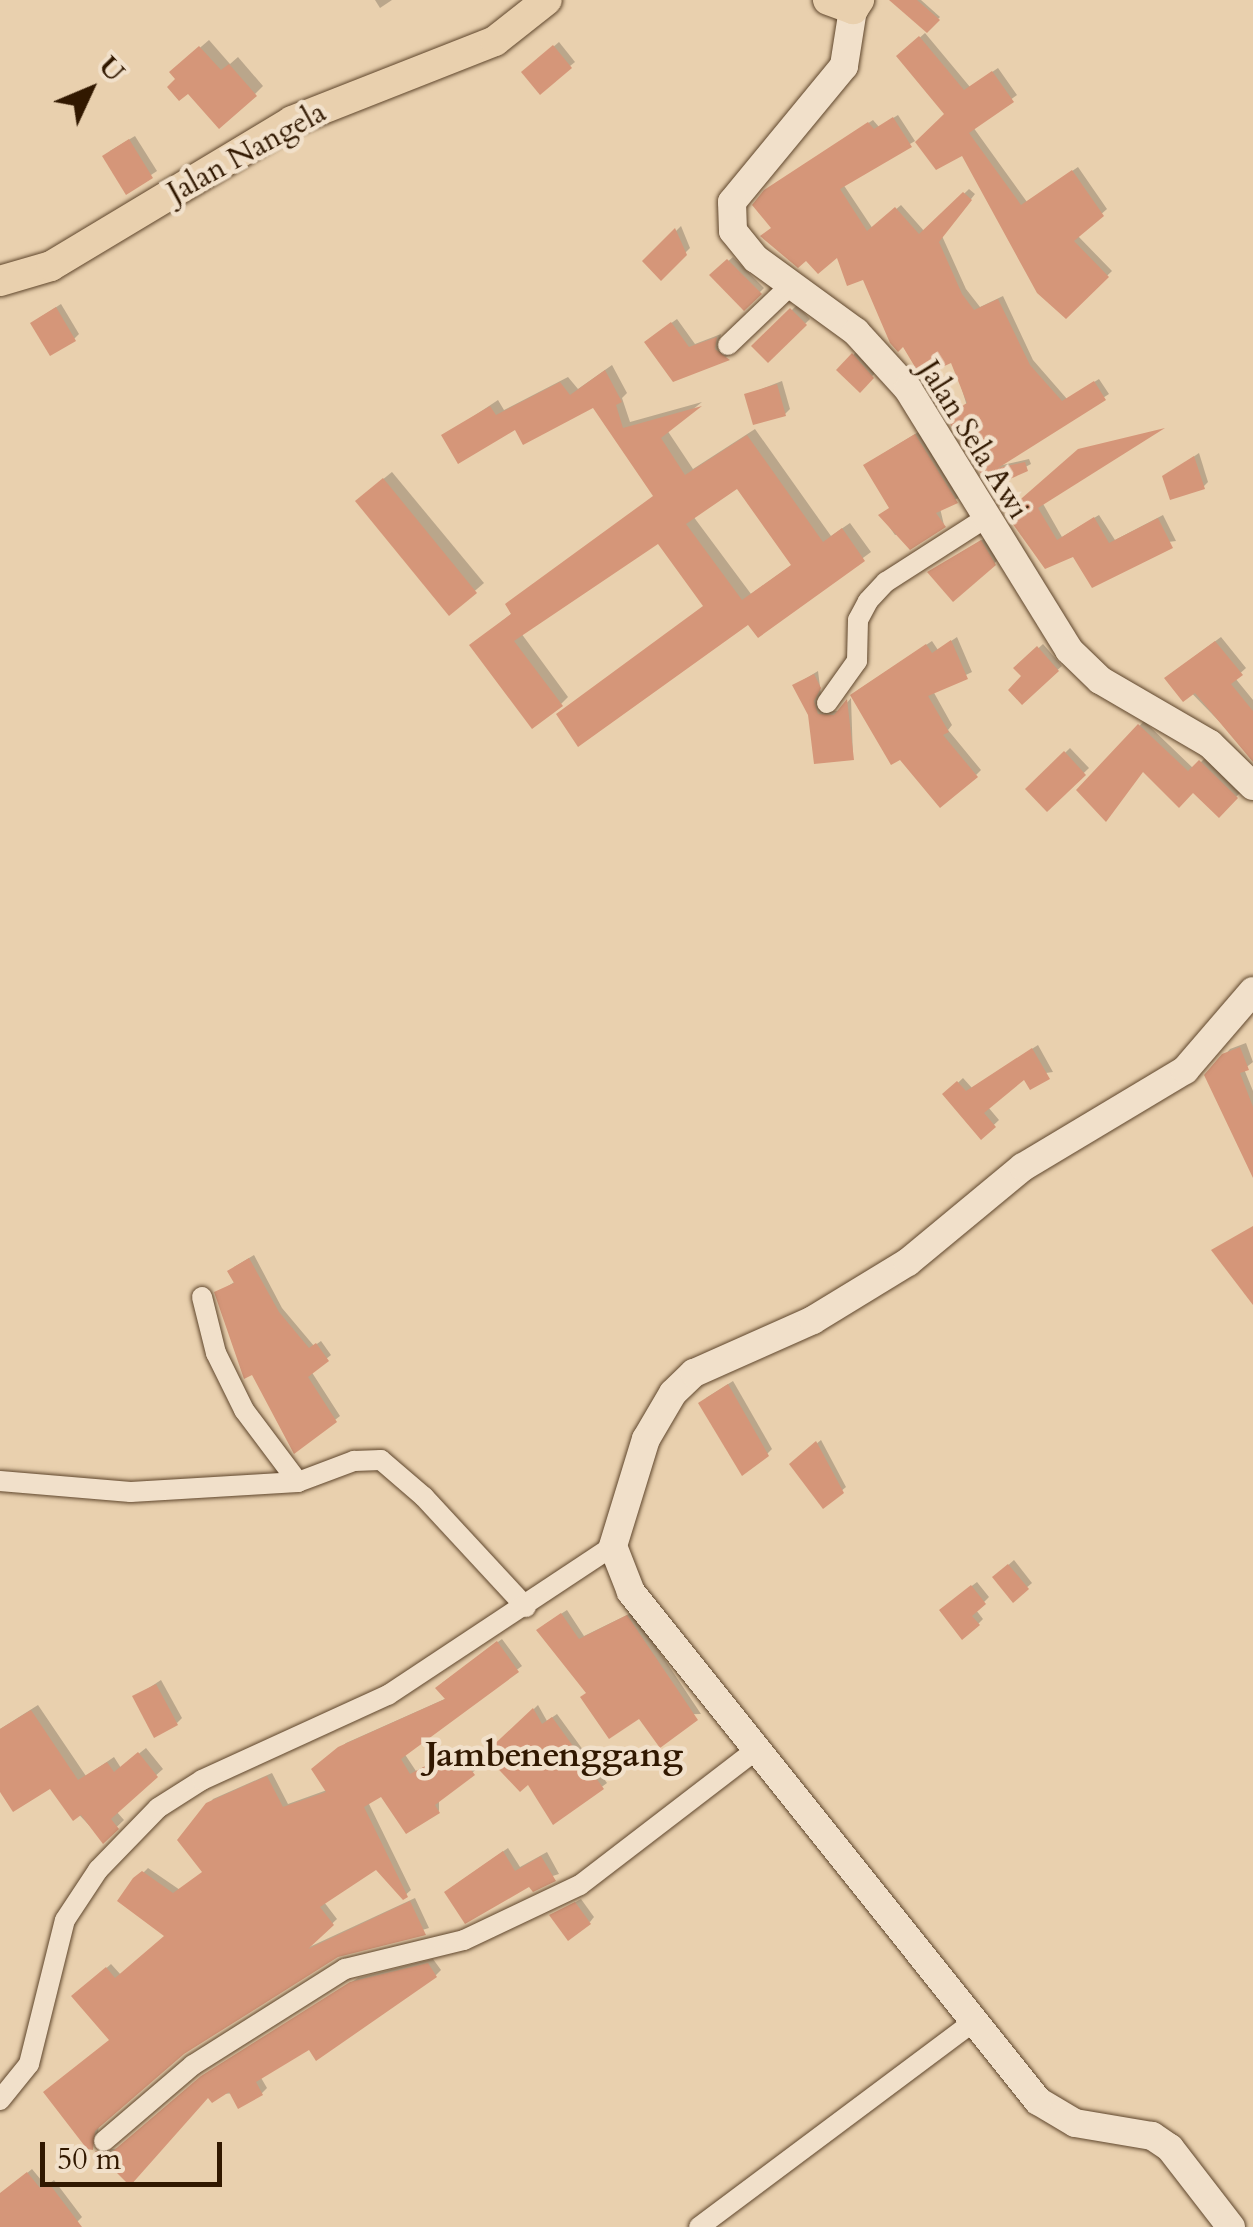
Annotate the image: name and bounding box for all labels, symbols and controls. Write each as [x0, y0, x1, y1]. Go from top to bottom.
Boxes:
north arrow [40, 40, 140, 140]
text: U [90, 48, 133, 91]
street label: Jalan Nangela [162, 95, 332, 211]
street label: Jalan Sela Awi [910, 354, 1036, 526]
district label: Jambenenggang [425, 1734, 683, 1776]
scale bar [45, 2122, 228, 2184]
text: 50 m [57, 2139, 121, 2180]

